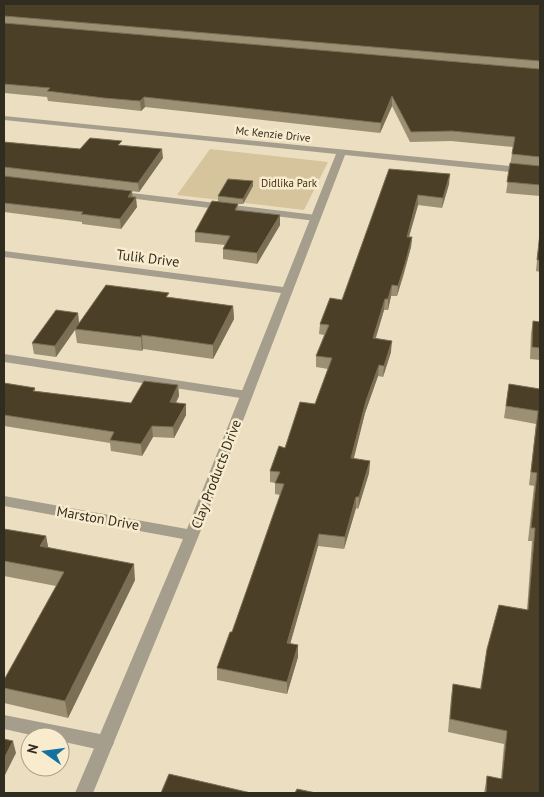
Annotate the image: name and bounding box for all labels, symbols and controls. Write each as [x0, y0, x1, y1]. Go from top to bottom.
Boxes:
street label: Mc Kenzie Drive [235, 123, 312, 145]
park label: Didlika Park [261, 176, 318, 190]
street label: Tulik Drive [116, 245, 180, 271]
street label: Clay Products Drive [187, 417, 245, 531]
street label: Marston Drive [55, 502, 141, 534]
north arrow [20, 727, 70, 777]
text: N [23, 742, 42, 755]

